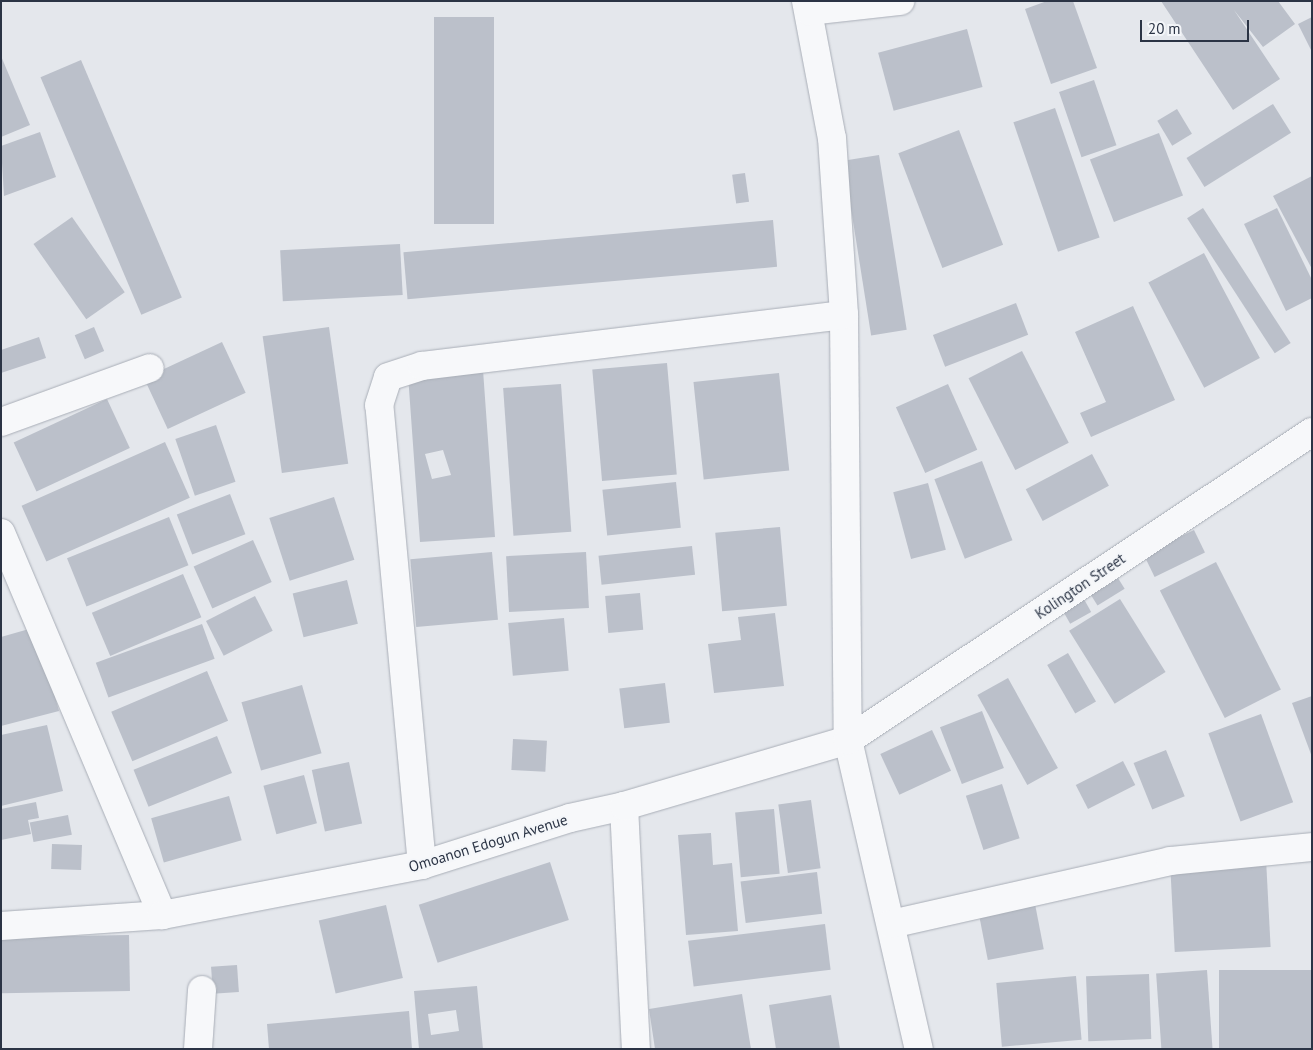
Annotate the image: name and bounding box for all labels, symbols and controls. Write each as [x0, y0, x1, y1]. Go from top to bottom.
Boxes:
scale bar [1143, 10, 1252, 42]
text: 20 m [1148, 19, 1181, 38]
street label: Kolington Street [1032, 549, 1128, 623]
street label: Omoanon Edogun Avenue [406, 810, 570, 876]

